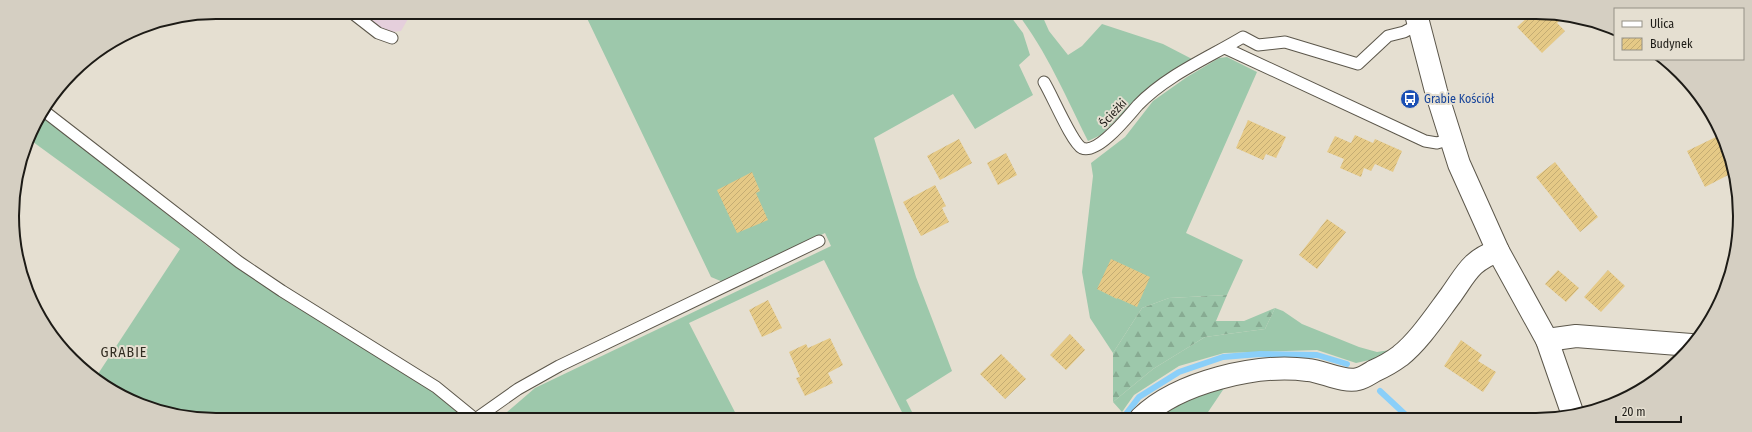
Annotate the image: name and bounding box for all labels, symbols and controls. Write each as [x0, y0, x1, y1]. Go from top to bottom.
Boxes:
legend [1614, 8, 1744, 60]
text: Ulica [1650, 17, 1674, 31]
text: Budynek [1650, 37, 1693, 51]
bus stop icon: Grabie Kościół [1399, 88, 1421, 110]
place label: Grabie Kościół [1424, 92, 1495, 106]
street label: Ścieżki [1096, 95, 1129, 130]
district label: GRABIE [101, 344, 147, 361]
scale bar [1616, 398, 1681, 424]
text: 20 m [1622, 405, 1646, 419]

